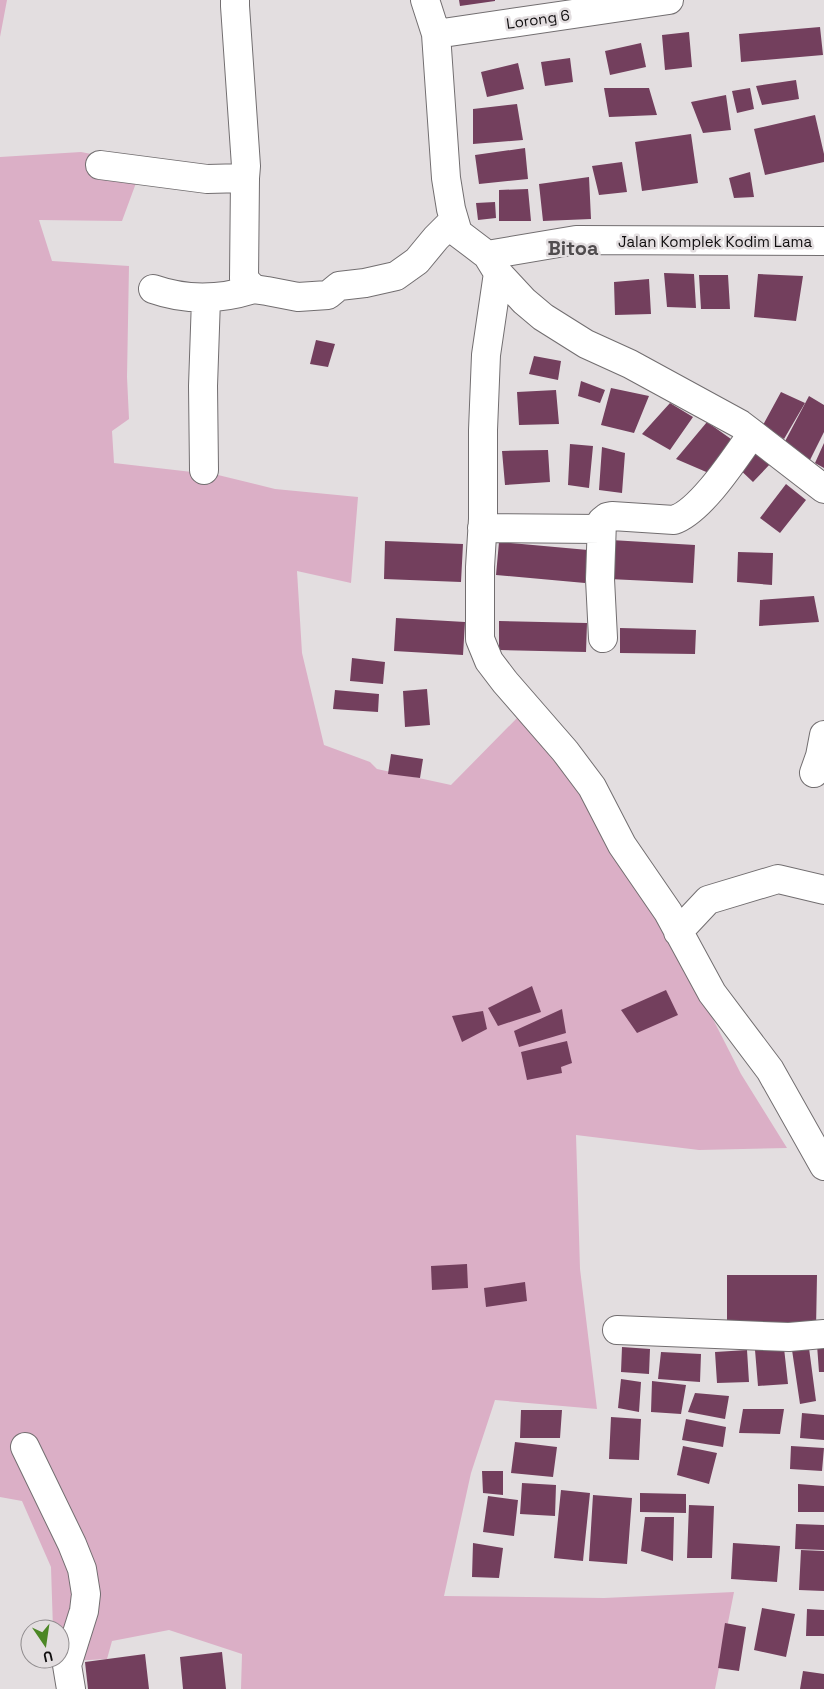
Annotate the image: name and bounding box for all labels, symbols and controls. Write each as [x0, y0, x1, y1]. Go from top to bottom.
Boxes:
street label: Lorong 6 [505, 5, 571, 33]
street label: Jalan Komplek Kodim Lama [618, 232, 812, 251]
district label: Bitoa [547, 235, 599, 261]
north arrow [20, 1619, 70, 1669]
text: U [41, 1647, 55, 1666]

